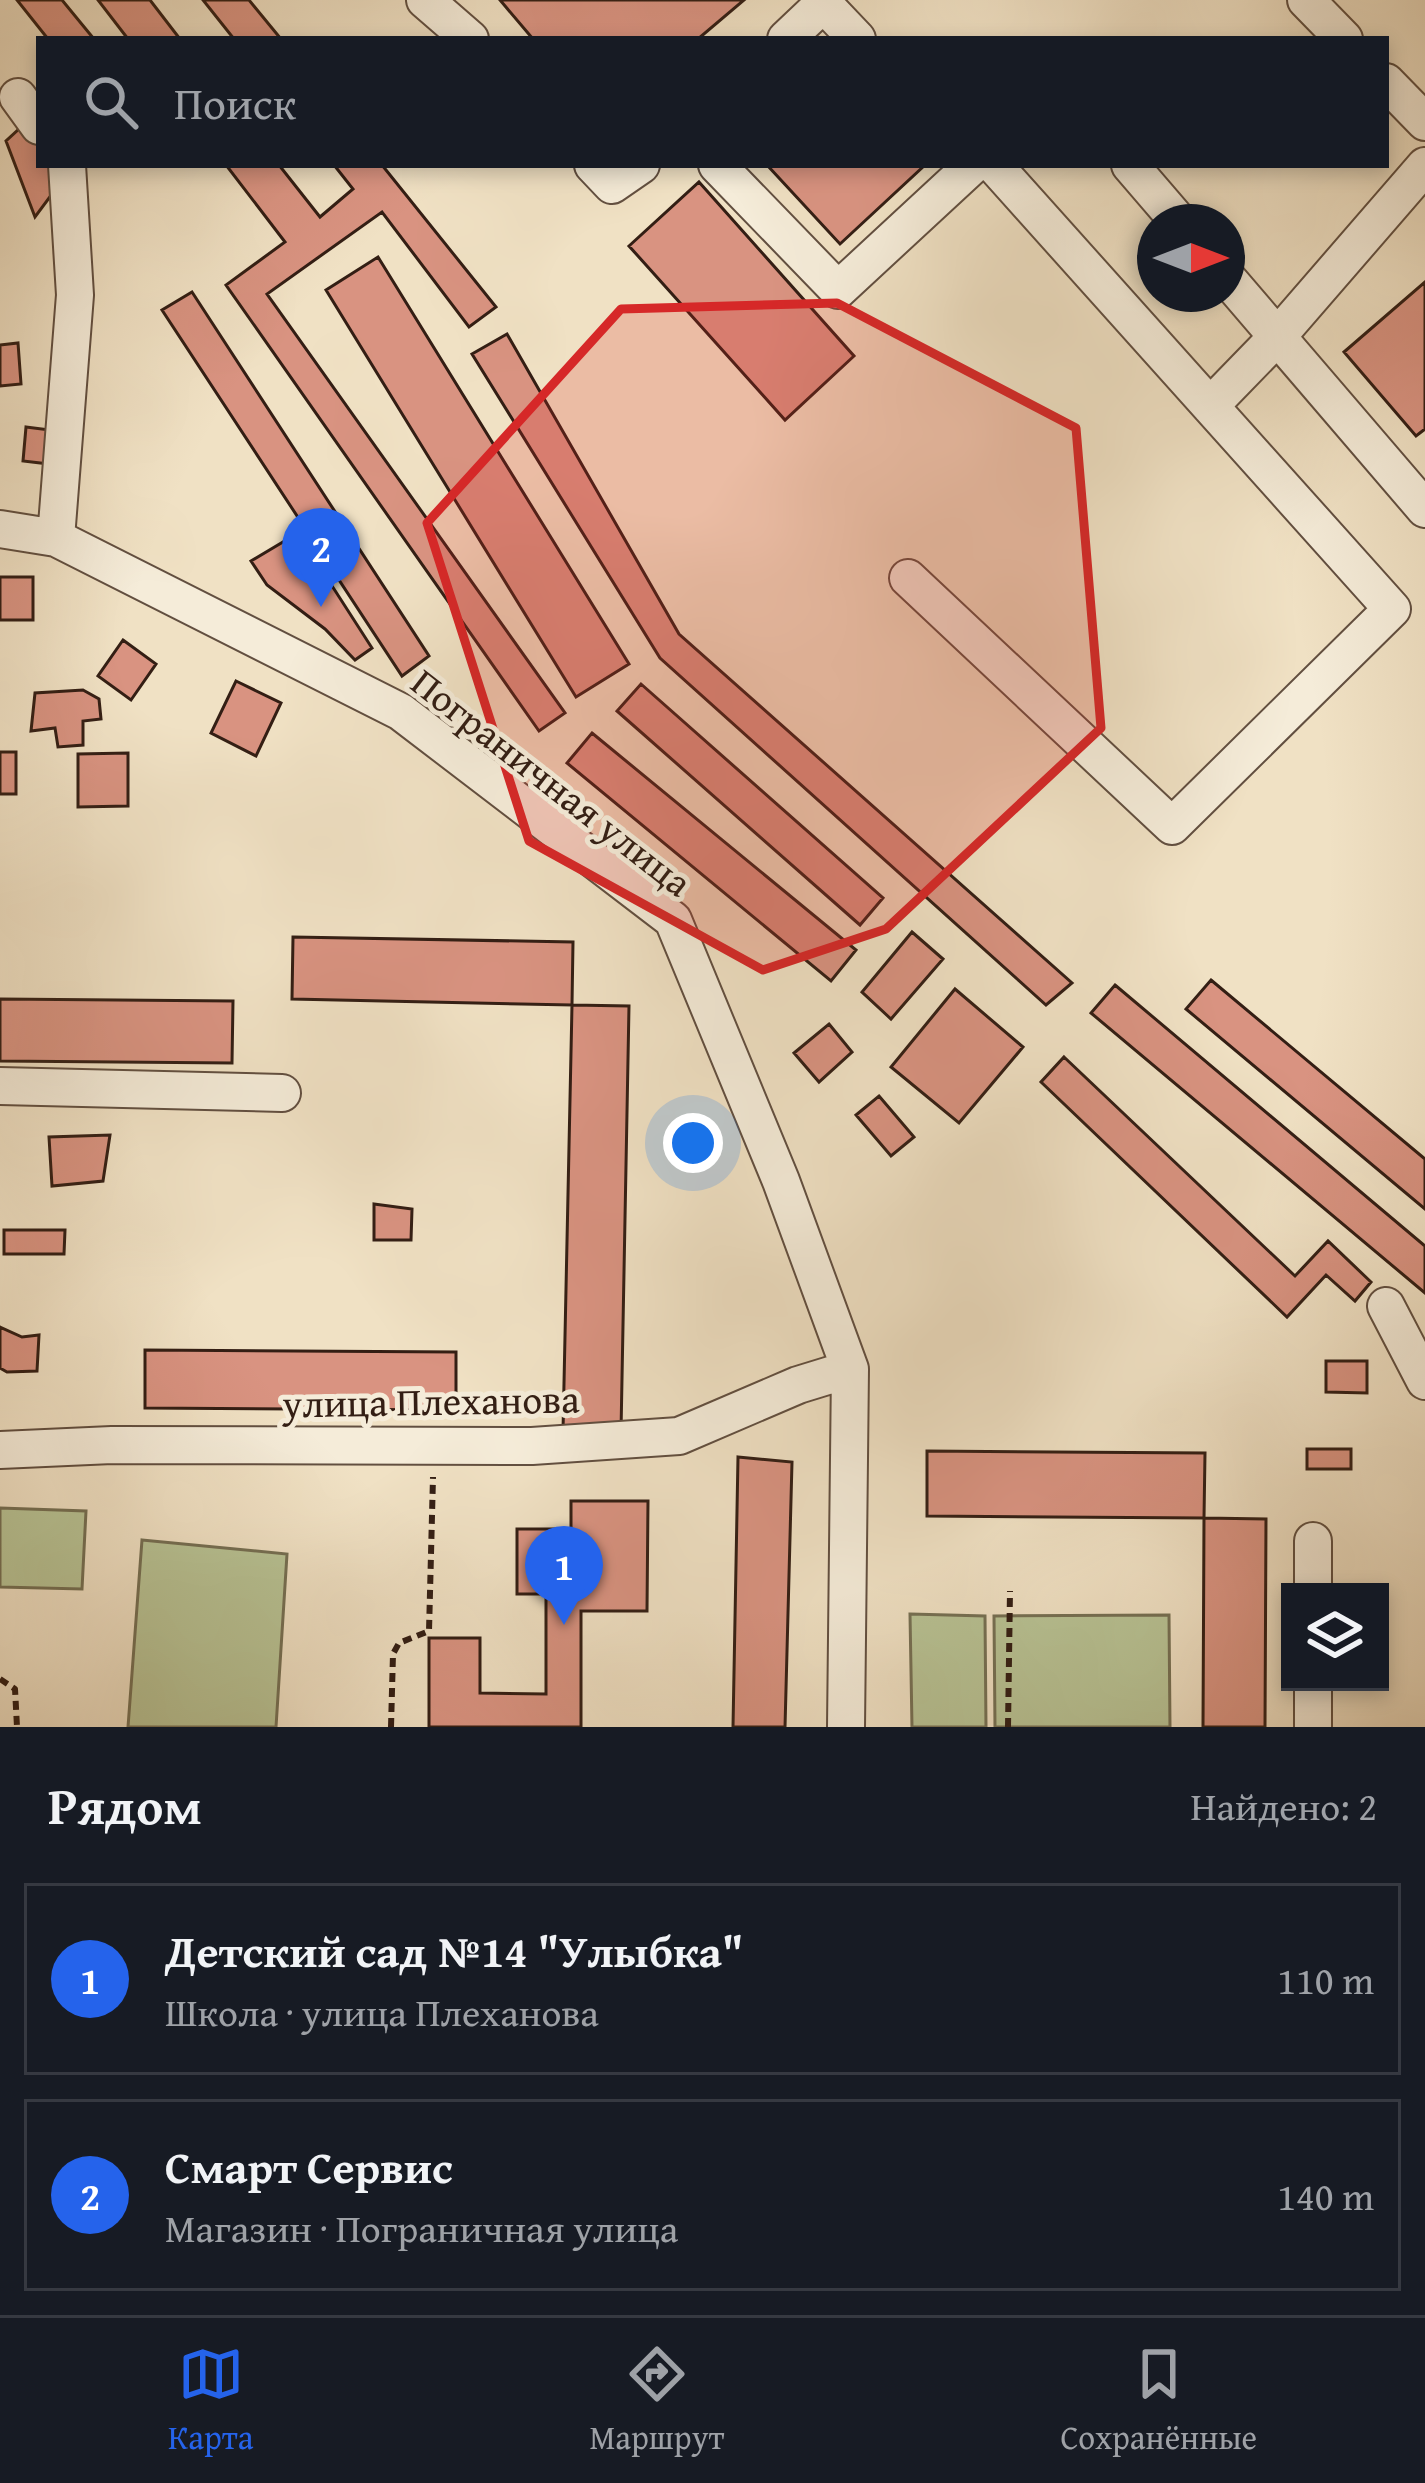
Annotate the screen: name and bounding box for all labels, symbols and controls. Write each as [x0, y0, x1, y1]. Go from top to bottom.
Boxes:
search box [36, 36, 1389, 168]
icon: search [78, 69, 144, 135]
text: Поиск [174, 70, 296, 135]
north arrow [1137, 204, 1245, 312]
pin: 2 [282, 508, 360, 607]
street label: Пограничная улица [400, 654, 705, 910]
your location [663, 1113, 723, 1173]
street label: улица Плеханова [281, 1369, 581, 1432]
pin: 1 [525, 1526, 603, 1625]
map controls [1281, 1583, 1389, 1691]
button: layers [1281, 1583, 1389, 1691]
text: Рядом [48, 1768, 202, 1843]
text: Найдено: 2 [1190, 1777, 1377, 1834]
text: Детский сад №14 "Улыбка" [165, 1918, 744, 1983]
text: 1 [80, 1951, 100, 2008]
text: 110 m [1277, 1951, 1374, 2008]
text: Школа · улица Плеханова [165, 1983, 599, 2040]
text: Смарт Сервис [165, 2134, 453, 2199]
text: 2 [80, 2167, 100, 2224]
text: 140 m [1277, 2167, 1374, 2224]
text: Магазин · Пограничная улица [165, 2199, 678, 2256]
tab: Карта [168, 2341, 253, 2461]
tab: Маршрут [589, 2341, 724, 2461]
tab: Сохранённые [1060, 2341, 1257, 2461]

